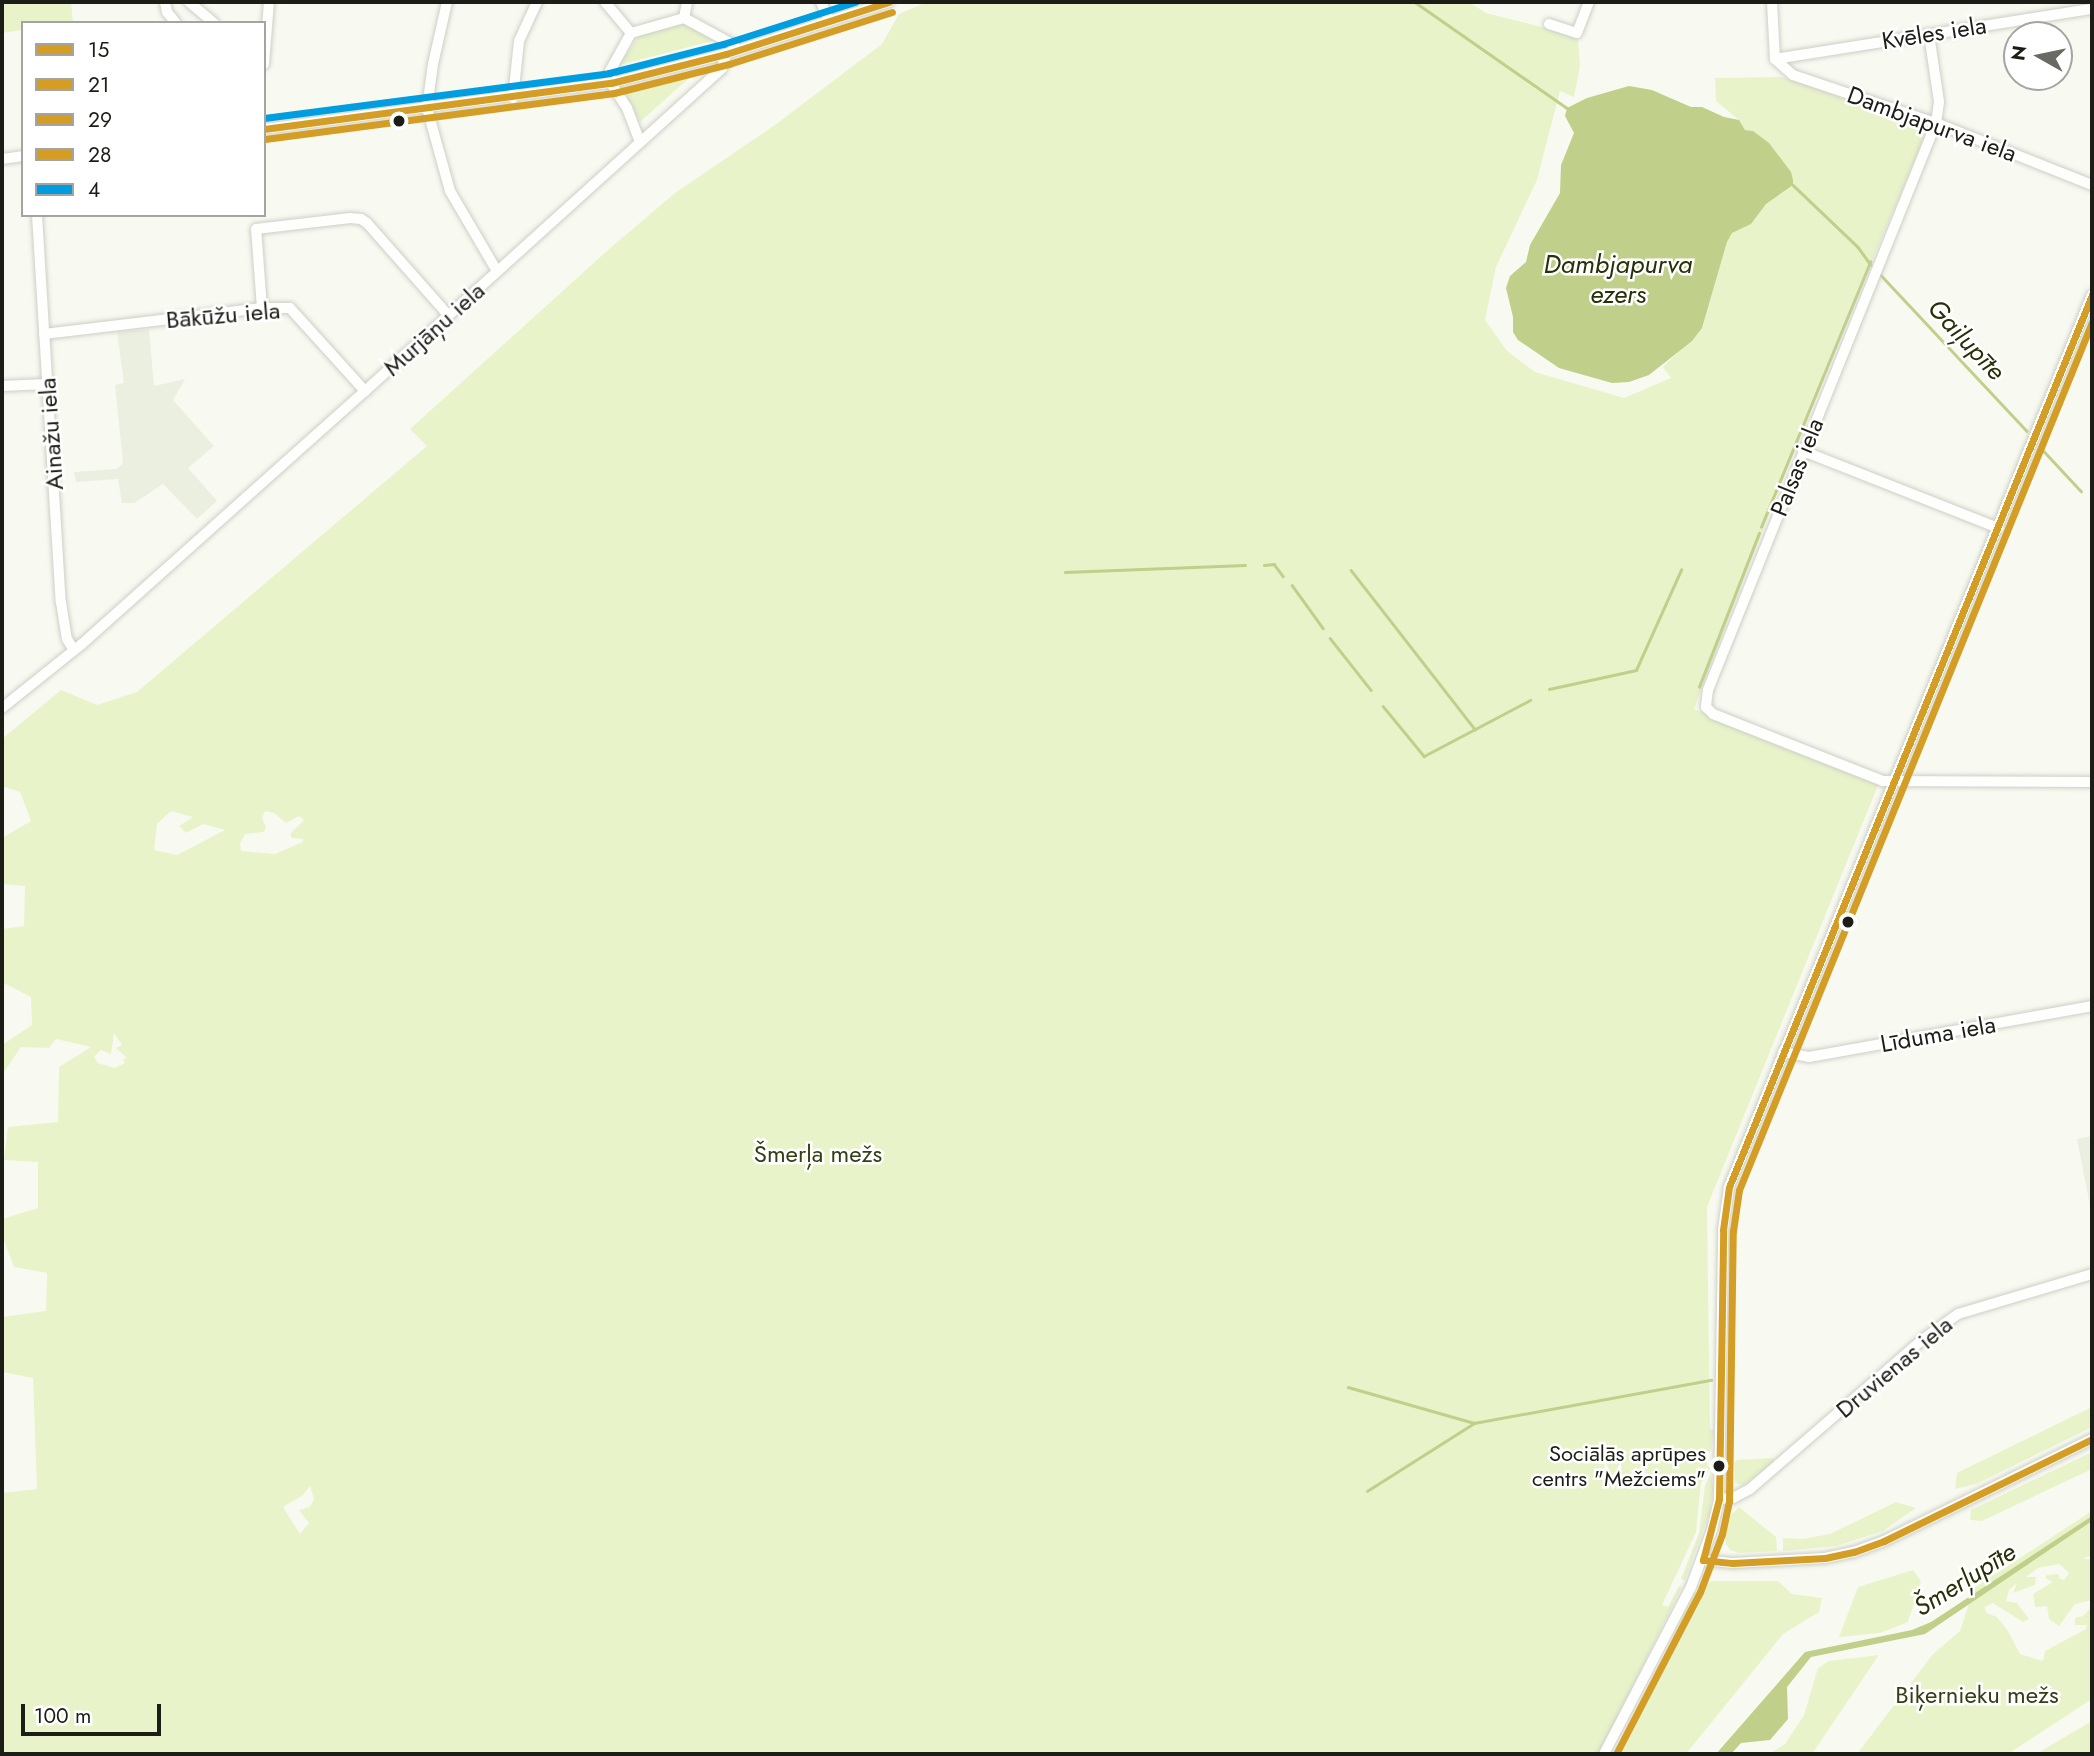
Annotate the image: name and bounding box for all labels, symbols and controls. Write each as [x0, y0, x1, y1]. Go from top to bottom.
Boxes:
street label: Kvēles iela [1880, 11, 1988, 55]
legend [21, 21, 266, 217]
north arrow [2003, 21, 2073, 91]
text: 15 [88, 35, 109, 65]
text: N [2004, 43, 2033, 63]
text: 21 [88, 70, 109, 100]
street label: Dambjapurva iela [1843, 80, 2021, 168]
text: 29 [88, 105, 112, 135]
unlabelled marker [392, 114, 406, 128]
text: 28 [88, 140, 111, 170]
text: 4 [88, 175, 100, 205]
water label: Dambjapurva ezers [1544, 249, 1692, 310]
street label: Murjāņu iela [378, 276, 490, 382]
water label: Gaiļupīte [1921, 293, 2011, 387]
street label: Bākūžu iela [165, 296, 281, 334]
street label: Ainažu iela [33, 377, 69, 491]
street label: Palsas iela [1764, 414, 1830, 520]
unlabelled marker [1841, 915, 1855, 929]
street label: Līduma iela [1878, 1010, 1998, 1058]
park label: Šmerļa mežs [754, 1140, 882, 1168]
street label: Druvienas iela [1830, 1310, 1958, 1424]
place label: Sociālās aprūpes centrs "Mežciems" [1532, 1440, 1706, 1492]
marker: Sociālās aprūpes centrs "Mežciems" [1712, 1459, 1726, 1473]
water label: Šmerļupīte [1908, 1537, 2022, 1623]
park label: Biķernieku mežs [1895, 1681, 2059, 1709]
scale bar [24, 1690, 164, 1734]
text: 100 m [34, 1701, 91, 1731]

